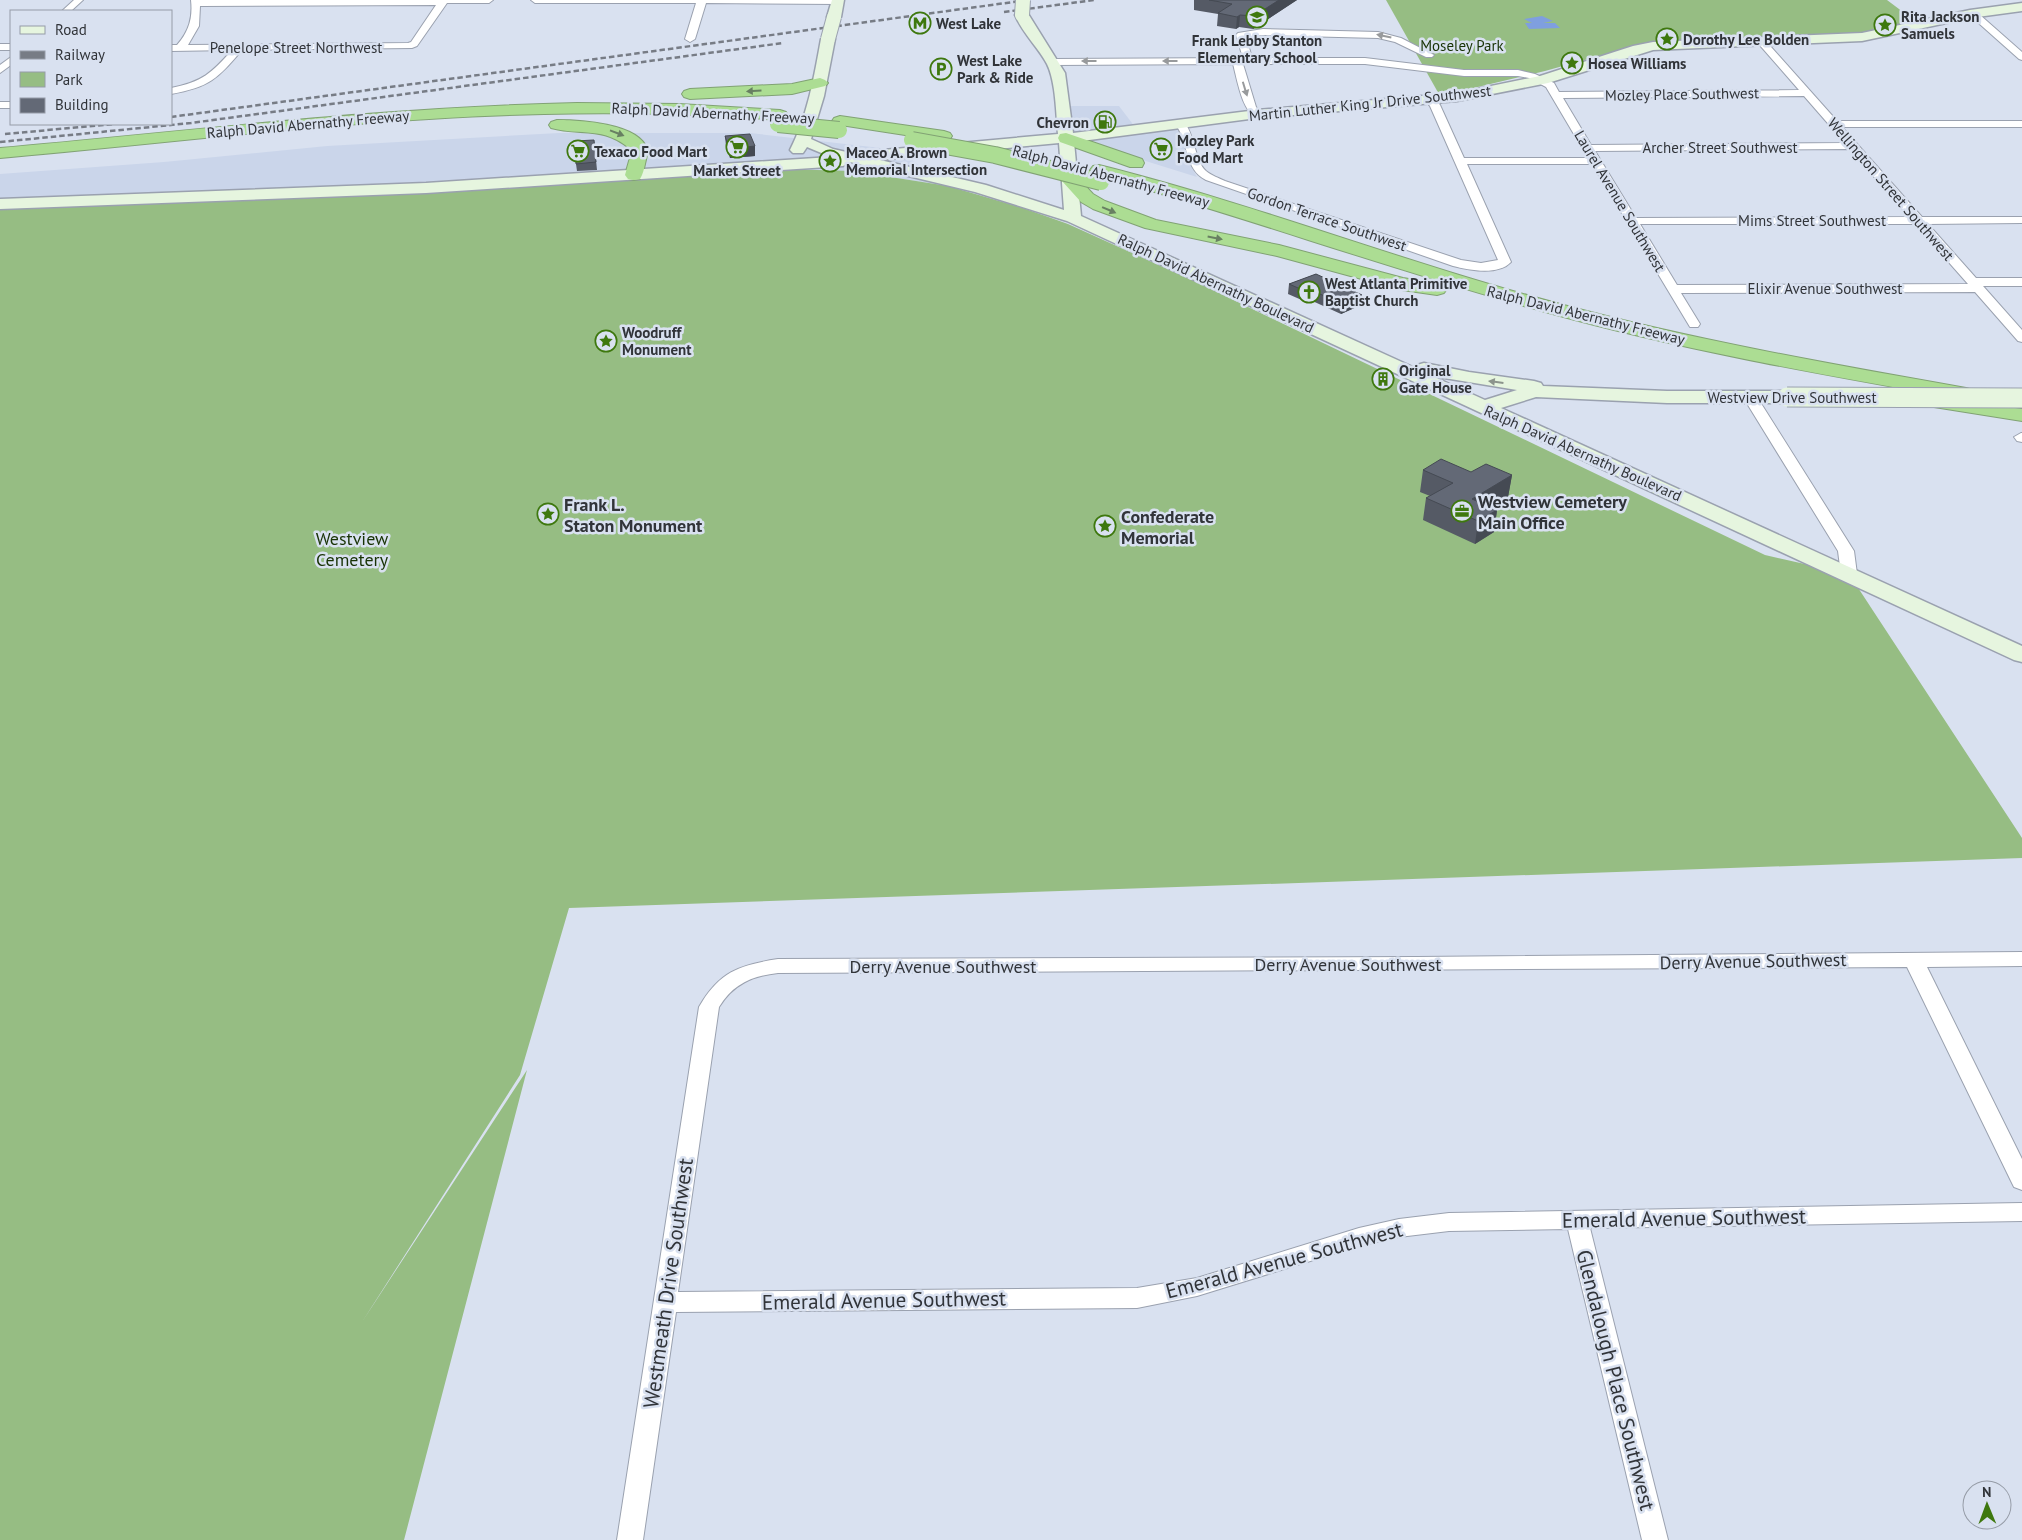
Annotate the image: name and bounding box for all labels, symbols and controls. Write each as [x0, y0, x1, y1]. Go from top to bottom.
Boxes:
school or university icon: Frank Lebby Stanton Elementary School [1245, 5, 1269, 29]
place label: Rita Jackson Samuels [1901, 7, 1979, 43]
legend [10, 10, 172, 125]
metro station icon: West Lake [908, 11, 932, 35]
place icon: Rita Jackson Samuels [1873, 13, 1897, 37]
place label: West Lake [936, 14, 1001, 33]
text: Road [55, 20, 87, 39]
place icon: Dorothy Lee Bolden [1655, 27, 1679, 51]
place label: Dorothy Lee Bolden [1683, 30, 1809, 49]
place label: Frank Lebby Stanton Elementary School [1192, 31, 1322, 67]
one-way arrow [1377, 32, 1392, 40]
park label: Moseley Park [1420, 36, 1505, 55]
street label: Penelope Street Northwest [210, 38, 382, 57]
text: Railway [55, 45, 105, 64]
place label: West Lake Park & Ride [957, 51, 1034, 87]
place icon: Hosea Williams [1560, 51, 1584, 75]
place label: Hosea Williams [1588, 54, 1686, 73]
parking icon: West Lake Park & Ride [929, 57, 953, 81]
one-way arrow [1080, 57, 1096, 65]
one-way arrow [1162, 57, 1178, 65]
text: Park [55, 70, 83, 89]
one-way arrow [1242, 81, 1250, 96]
street label: Martin Luther King Jr Drive Southwest [1248, 81, 1492, 125]
street label: Mozley Place Southwest [1605, 83, 1759, 105]
one-way arrow [746, 87, 762, 95]
text: Building [55, 95, 109, 114]
street label: Ralph David Abernathy Freeway [611, 98, 815, 128]
street label: Ralph David Abernathy Freeway [206, 106, 410, 142]
fuel station icon: Chevron [1093, 110, 1117, 134]
place label: Chevron [1036, 113, 1089, 132]
street label: Wellington Street Southwest [1824, 114, 1958, 264]
street label: Laurel Avenue Southwest [1570, 127, 1670, 275]
one-way arrow [610, 129, 625, 137]
place label: Mozley Park Food Mart [1177, 131, 1255, 167]
supermarket icon: Market Street [725, 135, 749, 159]
supermarket icon: Mozley Park Food Mart [1149, 137, 1173, 161]
street label: Archer Street Southwest [1642, 138, 1798, 157]
supermarket icon: Texaco Food Mart [566, 139, 590, 163]
street label: Ralph David Abernathy Freeway [1010, 141, 1212, 211]
place label: Texaco Food Mart [594, 142, 708, 161]
place label: Maceo A. Brown Memorial Intersection [846, 143, 987, 179]
place icon: Maceo A. Brown Memorial Intersection [818, 149, 842, 173]
place label: Market Street [693, 161, 781, 180]
street label: Gordon Terrace Southwest [1245, 183, 1409, 255]
one-way arrow [1102, 206, 1117, 214]
street label: Mims Street Southwest [1738, 211, 1886, 230]
street label: Ralph David Abernathy Boulevard [1115, 229, 1317, 337]
one-way arrow [1207, 234, 1222, 242]
place label: West Atlanta Primitive Baptist Church [1325, 274, 1468, 310]
street label: Elixir Avenue Southwest [1748, 279, 1902, 298]
church icon: West Atlanta Primitive Baptist Church [1297, 280, 1321, 304]
street label: Ralph David Abernathy Freeway [1485, 281, 1687, 349]
place label: Woodruff Monument [622, 323, 692, 359]
place icon: Woodruff Monument [594, 329, 618, 353]
place label: Original Gate House [1399, 361, 1472, 397]
building icon: Original Gate House [1371, 367, 1395, 391]
one-way arrow [1488, 378, 1504, 386]
street label: Westview Drive Southwest [1707, 388, 1877, 407]
street label: Ralph David Abernathy Boulevard [1481, 401, 1685, 505]
place label: Westview Cemetery Main Office [1478, 490, 1627, 534]
place label: Frank L. Staton Monument [564, 493, 703, 537]
office icon: Westview Cemetery Main Office [1450, 499, 1474, 523]
place icon: Frank L. Staton Monument [536, 502, 560, 526]
place label: Confederate Memorial [1121, 505, 1214, 549]
place icon: Confederate Memorial [1093, 514, 1117, 538]
park label: Westview Cemetery [316, 527, 389, 571]
street label: Derry Avenue Southwest [1659, 948, 1847, 974]
street label: Derry Avenue Southwest [1255, 953, 1441, 976]
street label: Derry Avenue Southwest [850, 955, 1036, 978]
street label: Westmeath Drive Southwest [637, 1156, 699, 1410]
street label: Emerald Avenue Southwest [1562, 1202, 1806, 1234]
street label: Emerald Avenue Southwest [1163, 1215, 1405, 1305]
street label: Glendalough Place Southwest [1571, 1247, 1661, 1513]
street label: Emerald Avenue Southwest [762, 1284, 1006, 1316]
north arrow [1962, 1480, 2012, 1530]
text: N [1982, 1483, 1992, 1501]

